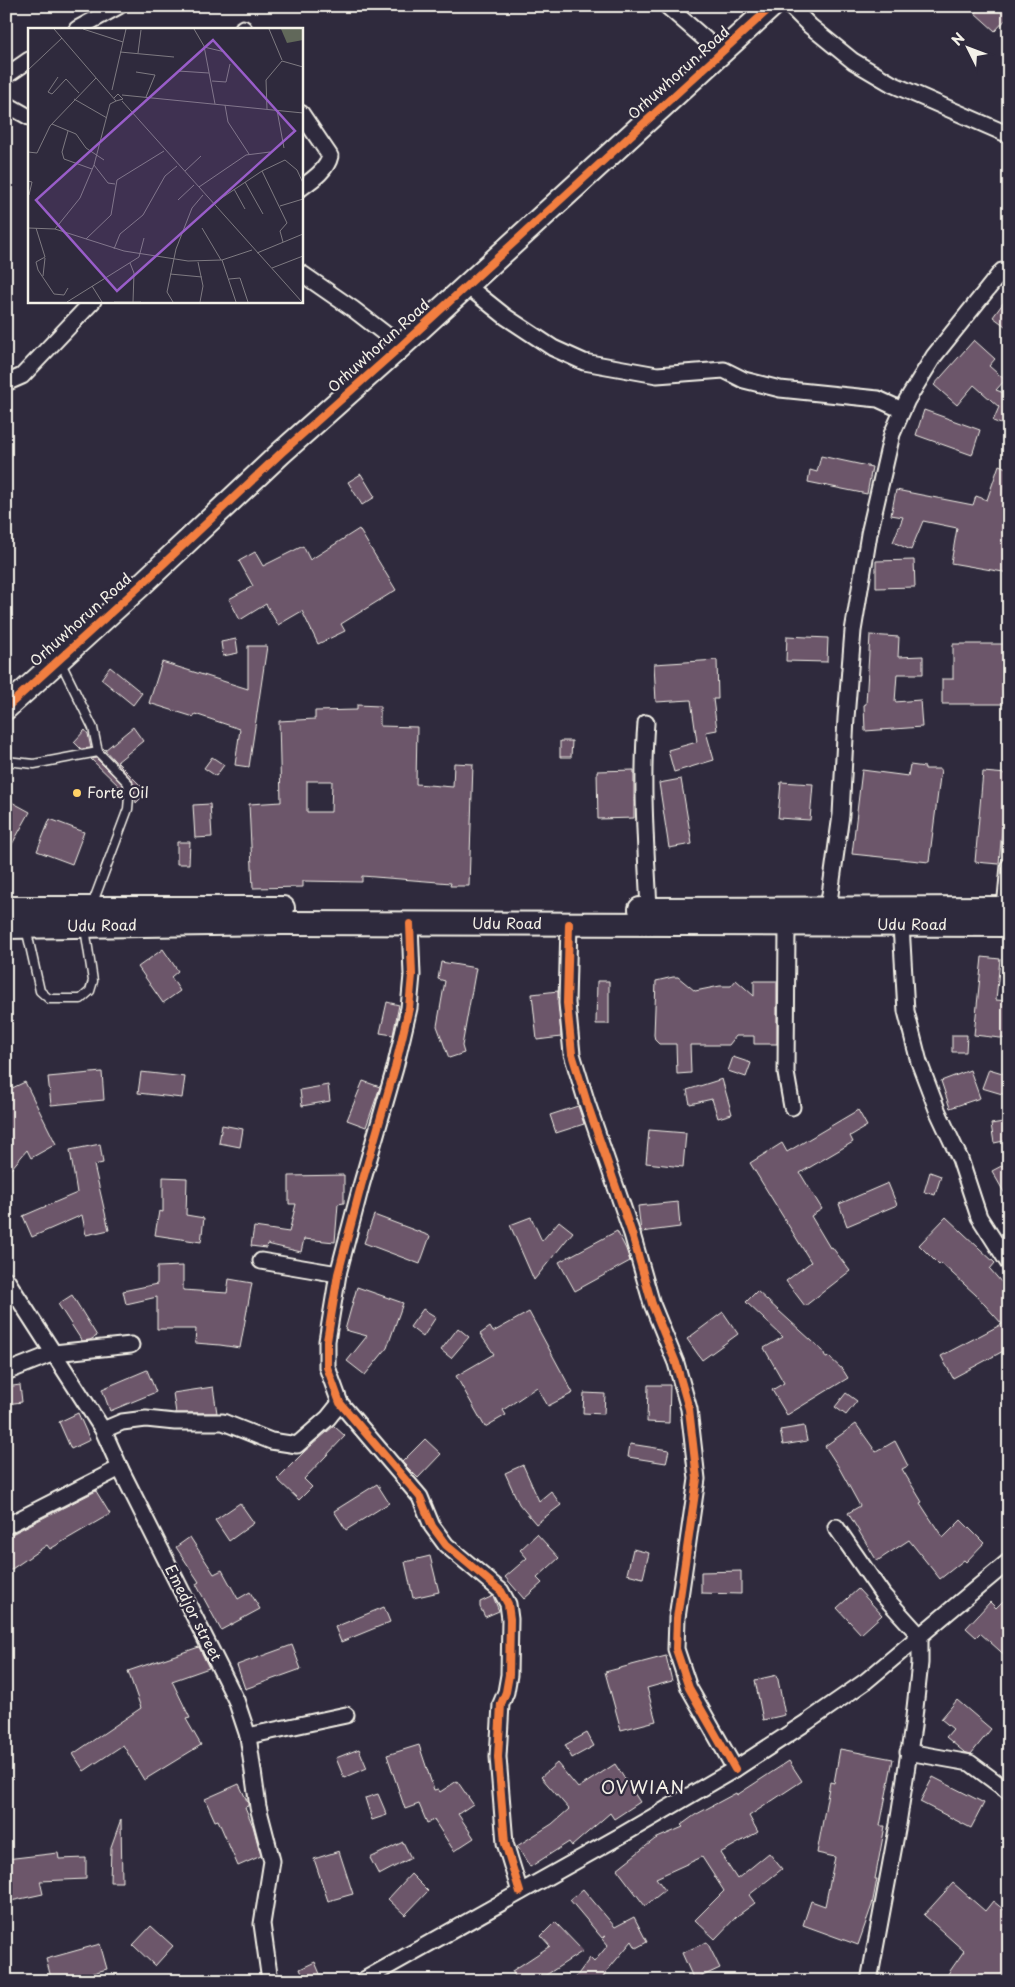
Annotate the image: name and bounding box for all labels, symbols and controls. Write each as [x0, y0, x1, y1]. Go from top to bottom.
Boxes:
street label: Orhuwhorun Road [622, 20, 734, 124]
north arrow [942, 22, 992, 72]
inset map [28, 28, 302, 302]
text: N [946, 28, 969, 50]
street label: Orhuwhorun Road [322, 293, 434, 397]
street label: Orhuwhorun Road [24, 567, 136, 671]
place label: Forte Oil [87, 780, 149, 803]
marker: Forte Oil [71, 787, 83, 799]
street label: Udu Road [472, 911, 542, 934]
street label: Udu Road [67, 912, 137, 937]
street label: Udu Road [877, 912, 947, 935]
street label: Emedjor street [160, 1560, 229, 1665]
district label: OVWIAN [601, 1773, 685, 1800]

